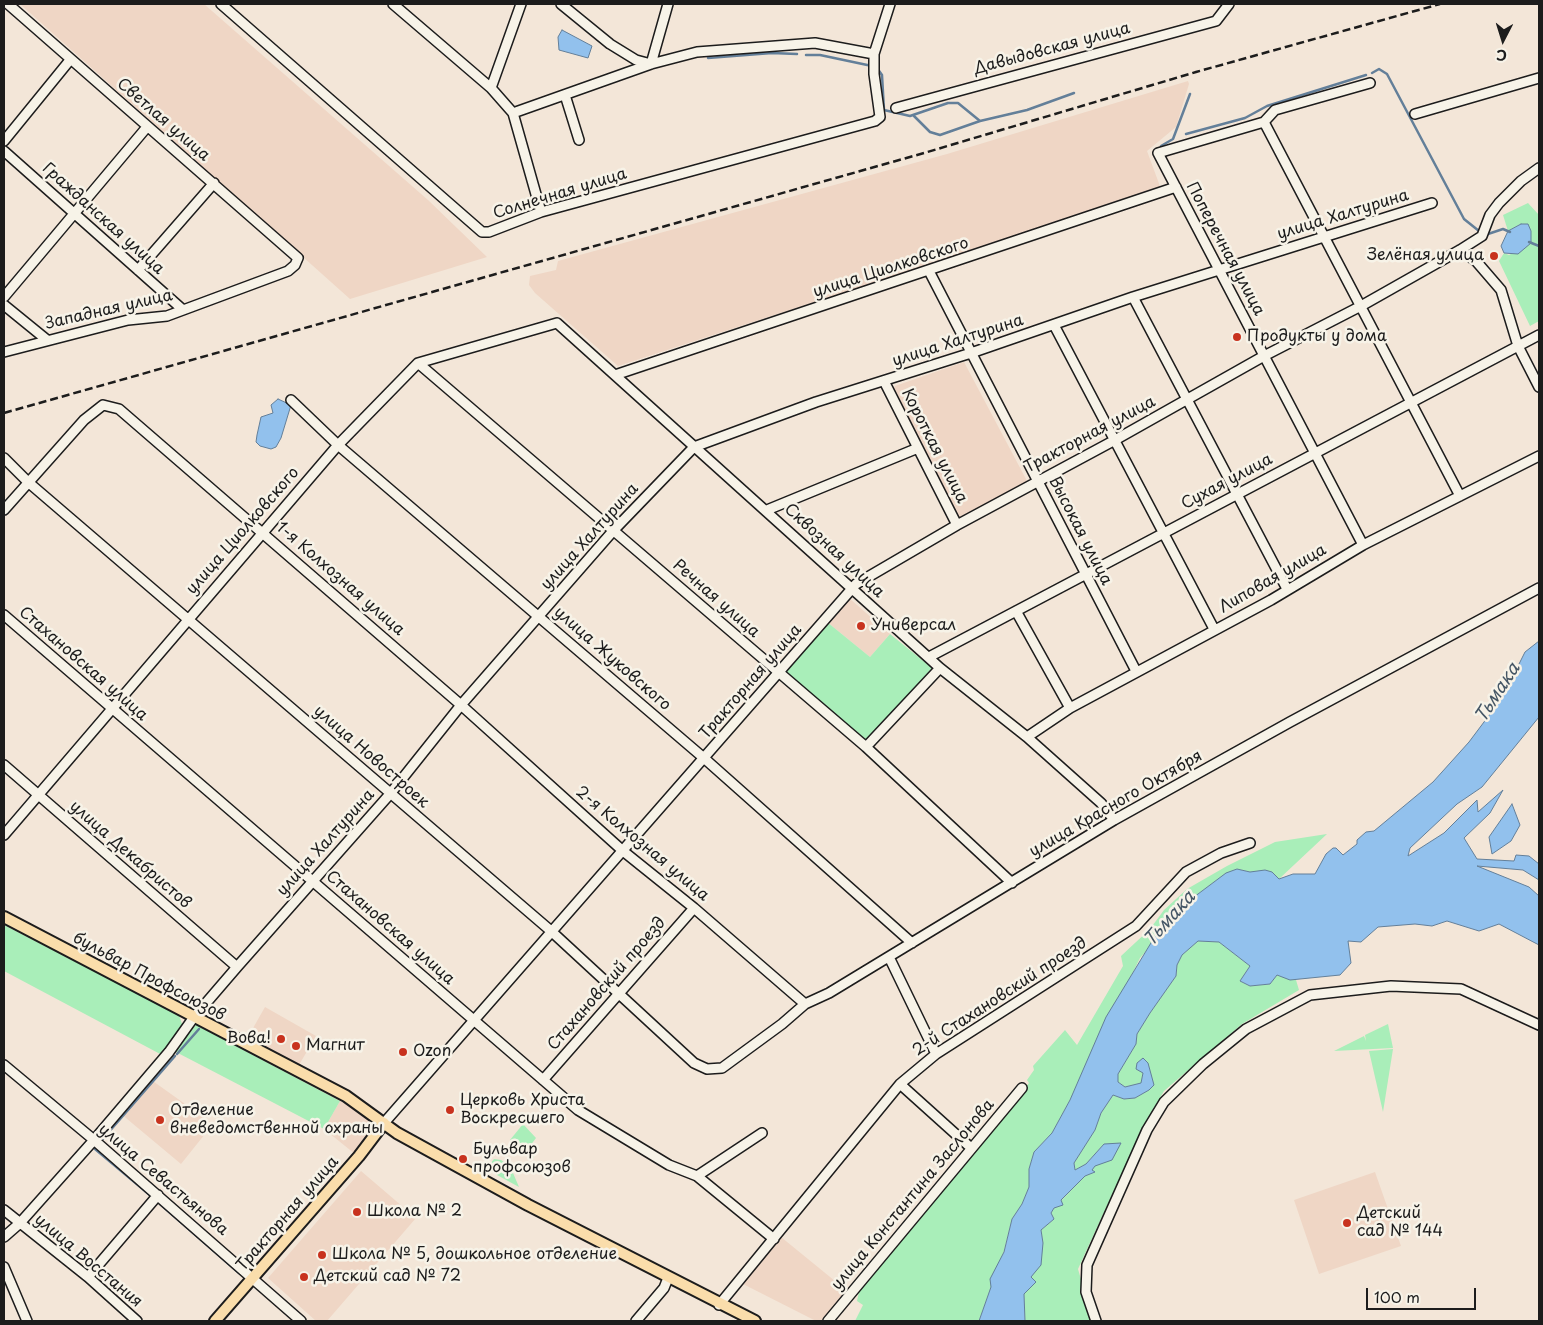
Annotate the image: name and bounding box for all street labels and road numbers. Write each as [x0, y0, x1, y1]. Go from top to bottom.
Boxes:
street label: Давыдовская улица [972, 19, 1132, 79]
street label: Светлая улица [113, 74, 213, 166]
street label: Гражданская улица [38, 159, 168, 279]
street label: Солнечная улица [491, 165, 629, 223]
street label: Поперечная улица [1182, 179, 1268, 319]
street label: улица Халтурина [1275, 186, 1411, 244]
street label: улица Циолковского [811, 234, 971, 302]
street label: Западная улица [44, 286, 174, 334]
street label: улица Халтурина [890, 311, 1026, 371]
street label: Короткая улица [897, 385, 971, 507]
street label: Тракторная улица [1021, 392, 1159, 478]
street label: Сухая улица [1178, 450, 1276, 514]
street label: улица Циолковского [182, 463, 304, 599]
street label: Высокая улица [1044, 473, 1116, 589]
street label: улица Халтурина [537, 480, 643, 594]
street label: Сквозная улица [780, 500, 888, 602]
street label: 1-я Колхозная улица [272, 518, 408, 640]
street label: Липовая улица [1216, 541, 1330, 617]
street label: Речная улица [669, 556, 763, 642]
street label: Стахановская улица [15, 603, 151, 725]
street label: улица Жуковского [549, 603, 675, 715]
street label: Тракторная улица [696, 621, 806, 743]
street label: улица Новостроек [309, 702, 433, 812]
street label: улица Красного Октября [1026, 747, 1206, 861]
street label: 2-я Колхозная улица [571, 783, 713, 905]
street label: улица Халтурина [273, 786, 379, 900]
street label: улица Декабристов [65, 797, 195, 913]
street label: Стахановская улица [322, 867, 458, 989]
street label: Стахановский проезд [544, 913, 670, 1055]
street label: бульвар Профсоюзов [69, 929, 229, 1025]
street label: 2-й Стахановский проезд [909, 933, 1091, 1061]
street label: улица Константина Заслонова [827, 1096, 999, 1294]
street label: улица Севастьянова [94, 1120, 232, 1240]
street label: Тракторная улица [233, 1153, 343, 1275]
street label: улица Восстания [30, 1210, 146, 1312]

